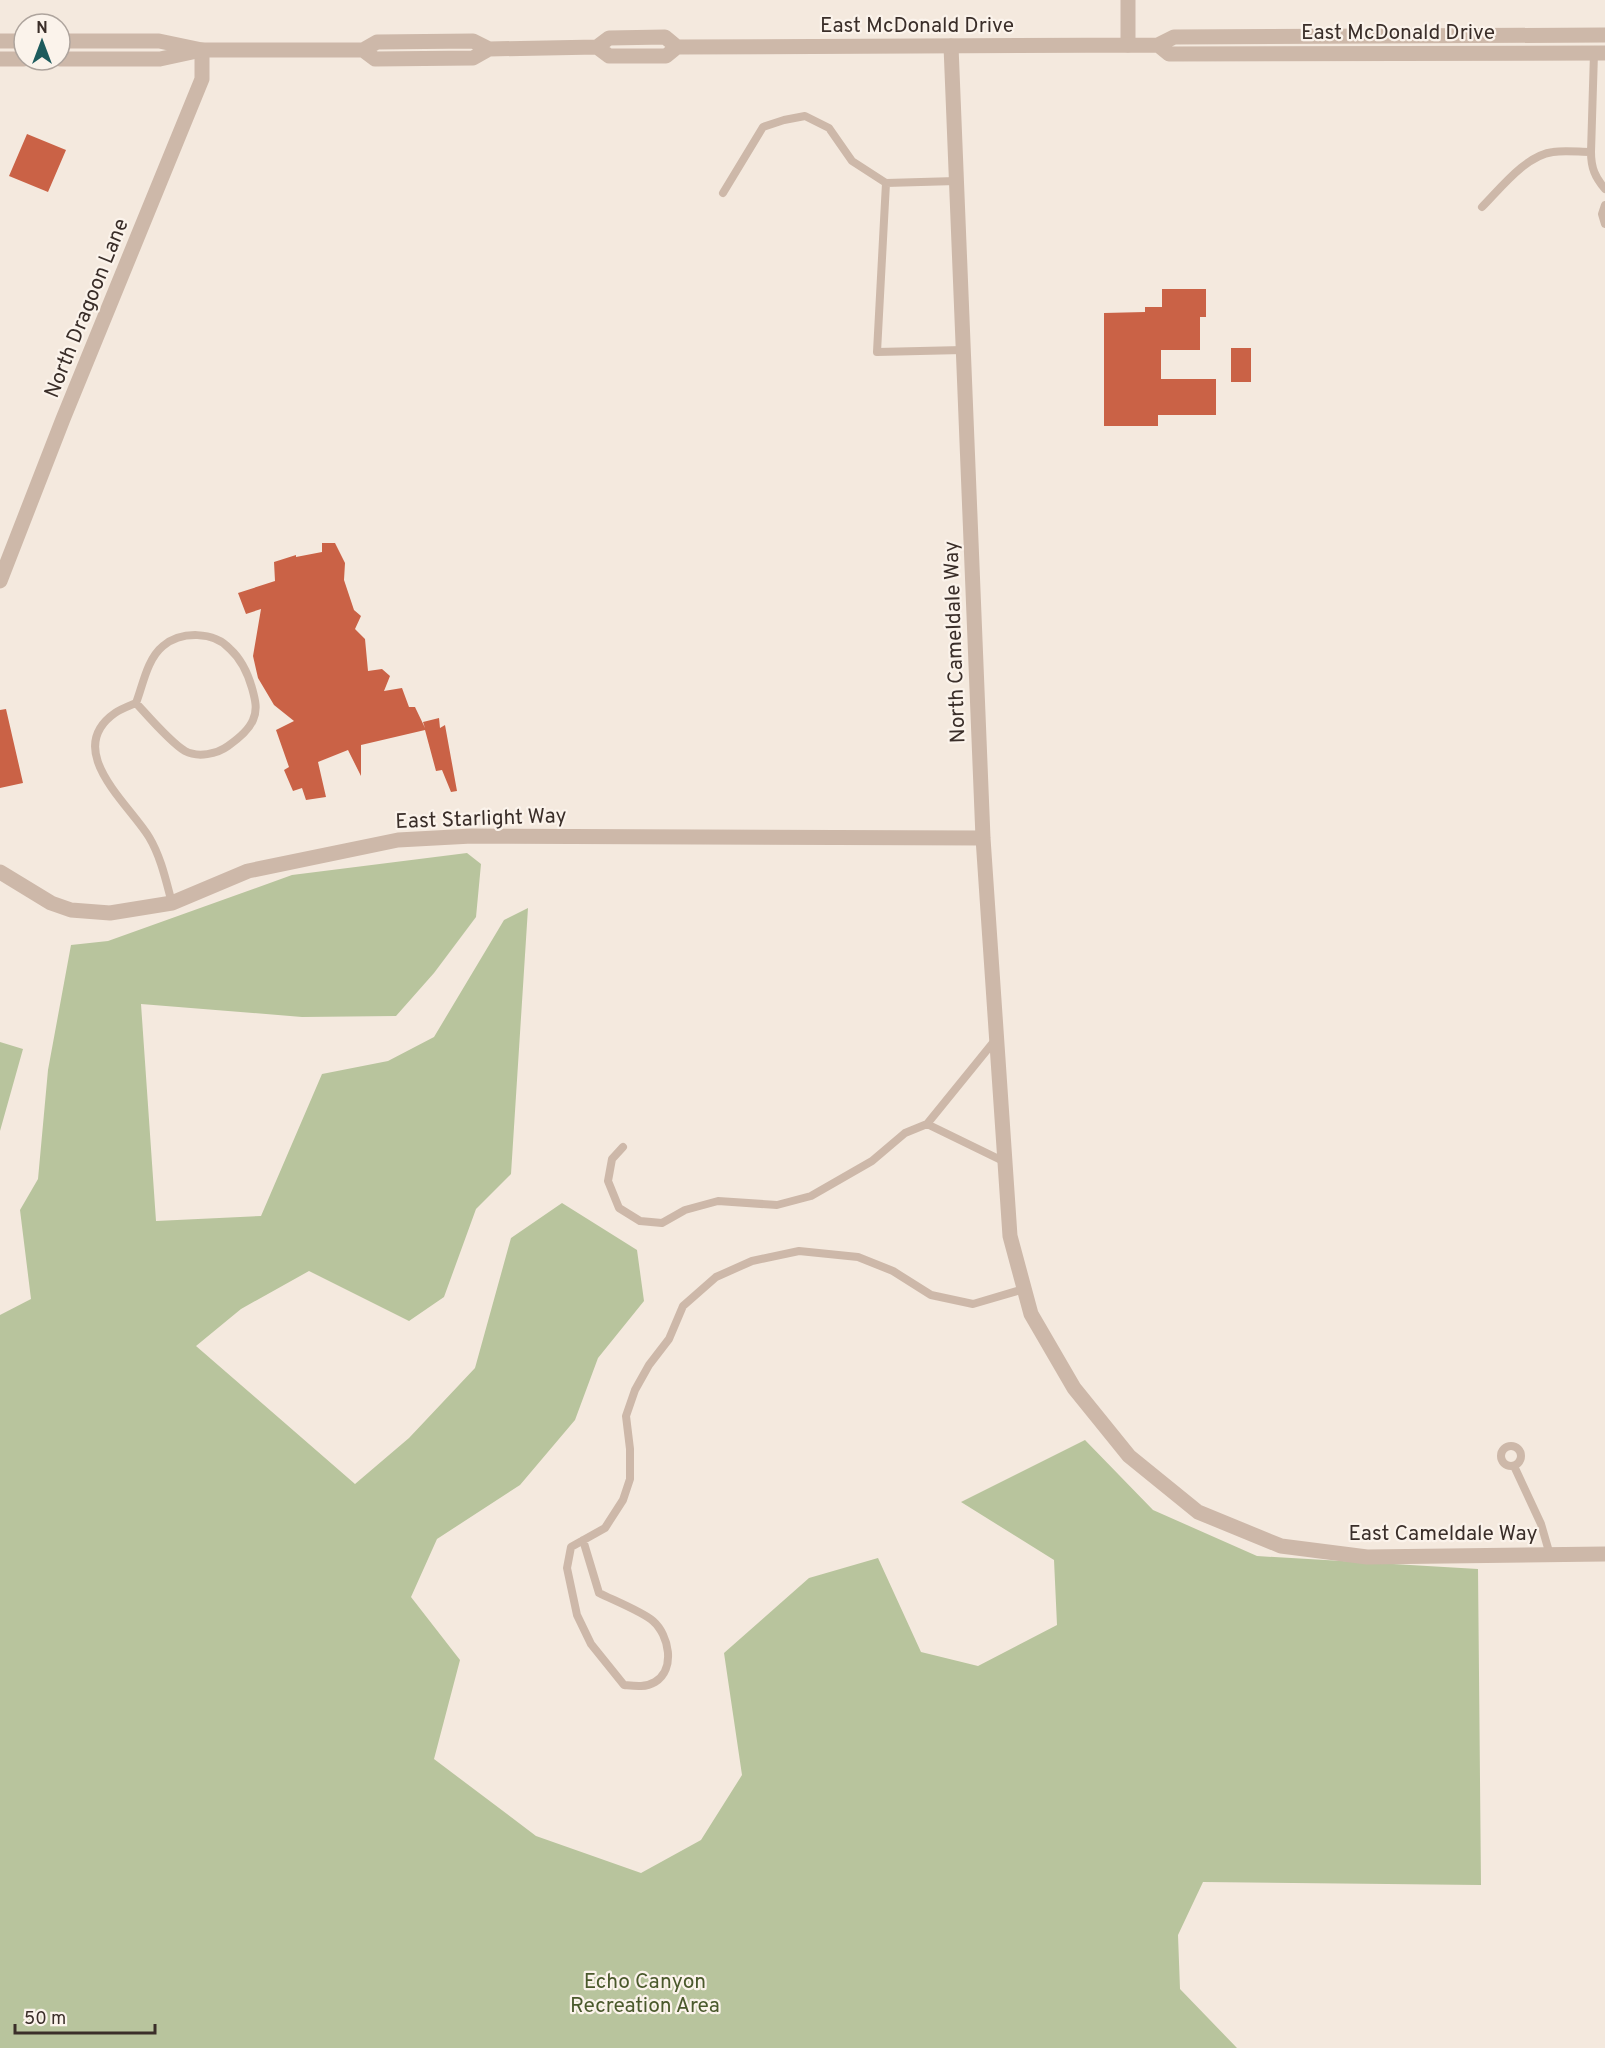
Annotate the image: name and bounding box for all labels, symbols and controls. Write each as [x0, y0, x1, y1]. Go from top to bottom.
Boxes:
north arrow [12, 12, 72, 72]
street label: East McDonald Drive [820, 13, 1014, 40]
text: N [36, 19, 48, 39]
street label: East McDonald Drive [1301, 20, 1495, 47]
street label: North Dragoon Lane [39, 215, 136, 402]
street label: North Cameldale Way [938, 540, 973, 744]
street label: East Starlight Way [395, 803, 567, 836]
street label: East Cameldale Way [1348, 1521, 1538, 1548]
park label: Echo Canyon Recreation Area [570, 1969, 720, 2020]
scale bar [15, 1997, 154, 2035]
text: 50 m [24, 2008, 66, 2031]

